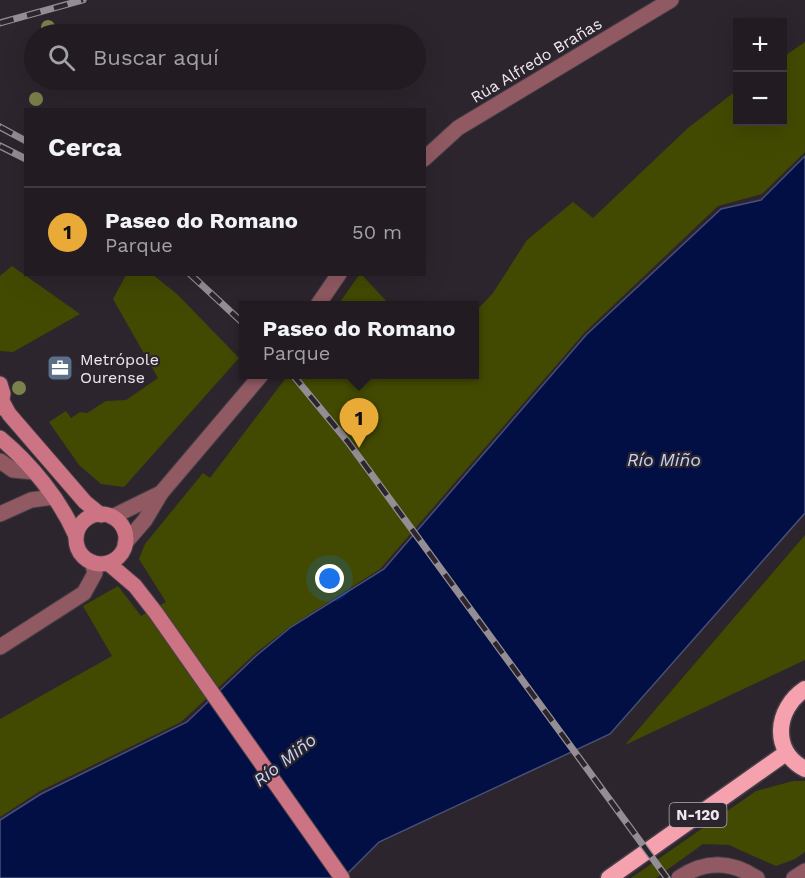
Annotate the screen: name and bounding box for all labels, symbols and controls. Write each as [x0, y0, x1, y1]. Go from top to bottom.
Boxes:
street label: Rúa Alfredo Brañas [467, 14, 605, 107]
map controls [733, 18, 787, 126]
button: + [733, 18, 787, 72]
search box [24, 24, 426, 90]
icon: search [45, 41, 78, 74]
text: Buscar aquí [93, 45, 219, 70]
button: − [733, 72, 787, 126]
text: Cerca [48, 132, 122, 162]
text: Paseo do Romano [105, 208, 298, 233]
text: 1 [63, 220, 72, 244]
text: 50 m [352, 220, 402, 244]
text: Parque [105, 233, 173, 257]
popup [239, 301, 479, 379]
text: Paseo do Romano [262, 316, 456, 341]
text: Parque [262, 341, 330, 365]
place label: Metrópole Ourense [80, 350, 159, 387]
office icon: Metrópole Ourense [45, 353, 75, 383]
pin: 1 [340, 398, 378, 448]
water label: Río Miño [627, 449, 701, 470]
your location [315, 564, 344, 593]
water label: Río Miño [249, 729, 320, 791]
road number: N-120 [670, 803, 726, 827]

